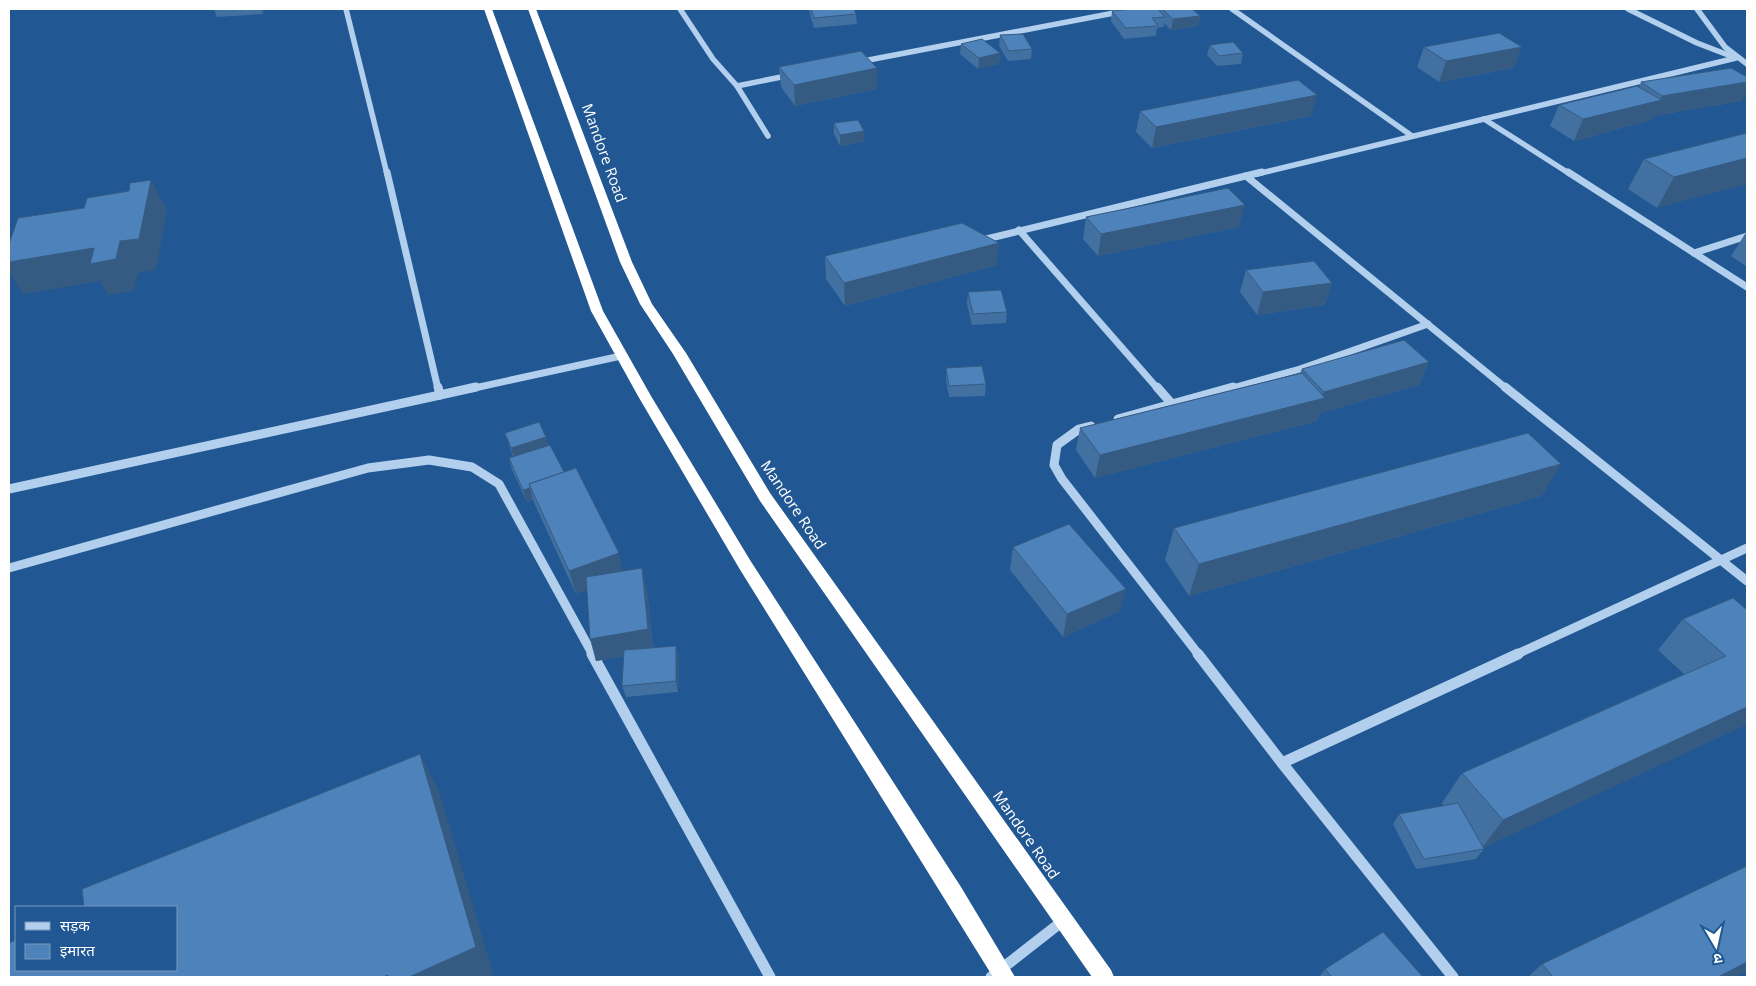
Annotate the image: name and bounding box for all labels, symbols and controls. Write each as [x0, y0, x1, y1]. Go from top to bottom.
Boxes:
street label: Mandore Road [578, 101, 632, 205]
street label: Mandore Road [757, 456, 831, 553]
street label: Mandore Road [989, 786, 1065, 883]
legend [15, 906, 178, 971]
text: सड़क [60, 915, 90, 935]
north arrow [1691, 921, 1741, 971]
text: इमारत [60, 940, 95, 960]
text: उ [1712, 949, 1724, 969]

